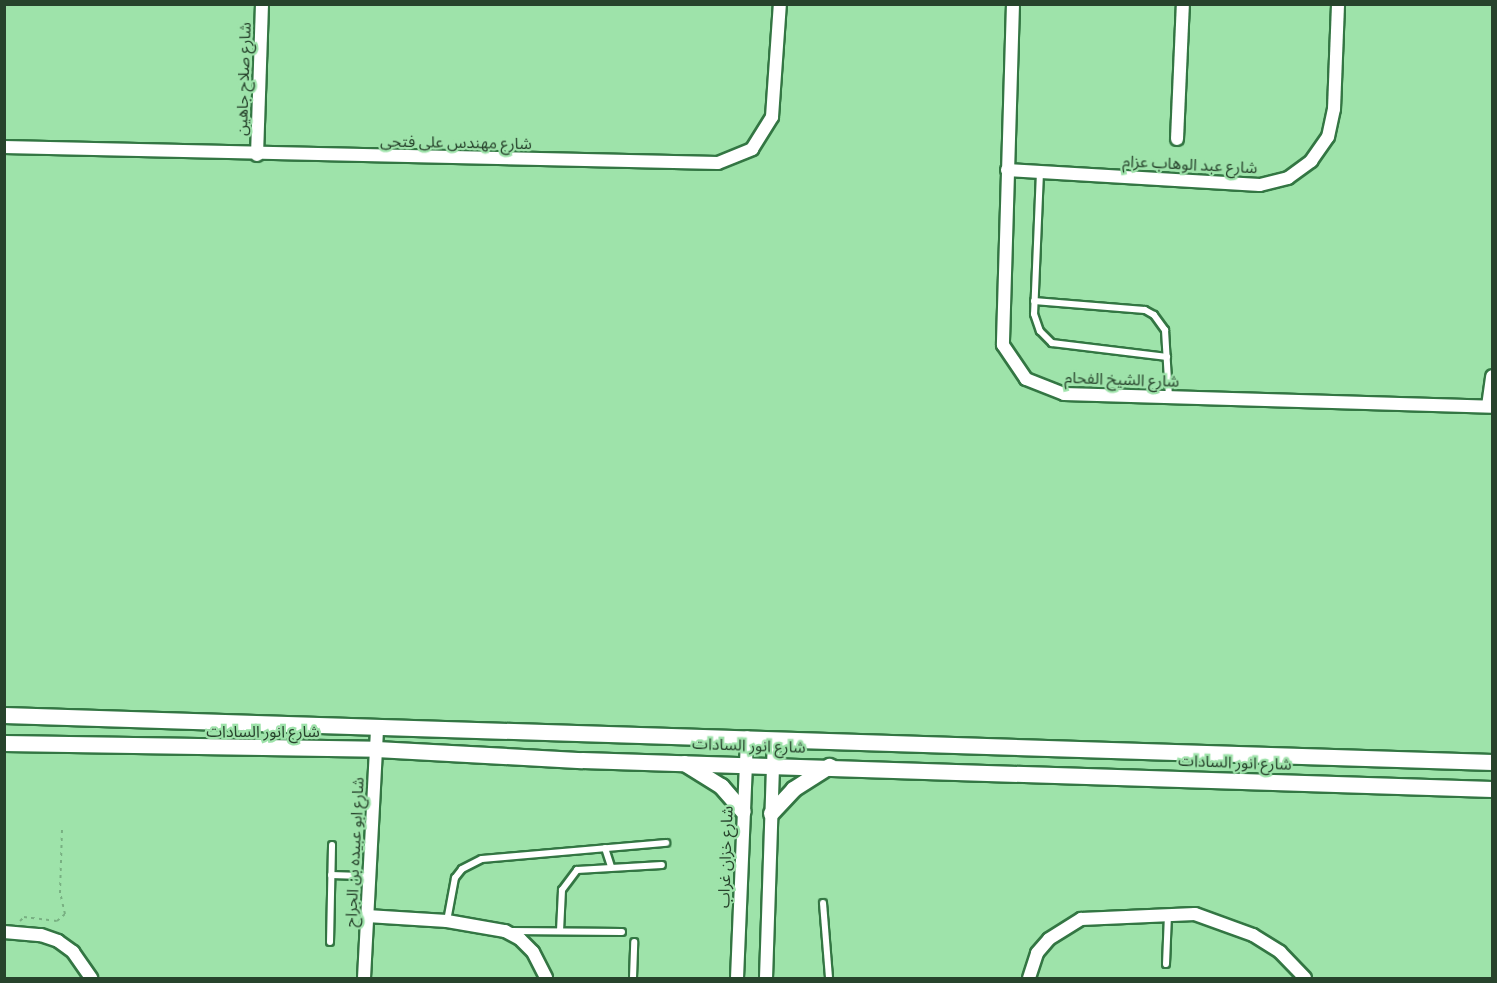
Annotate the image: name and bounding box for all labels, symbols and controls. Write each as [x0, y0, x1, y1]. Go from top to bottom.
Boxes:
street label: شارع صلاح جاهين [231, 22, 255, 136]
street label: شارع مهندس على فتحى [380, 131, 532, 153]
street label: شارع عبد الوهاب عزام [1122, 151, 1258, 177]
street label: شارع الشيخ الفحام [1064, 367, 1180, 391]
street label: شارع انور السادات [206, 721, 320, 741]
street label: شارع انور السادات [692, 733, 806, 757]
street label: شارع انور السادات [1178, 750, 1292, 774]
street label: شارع ابو عبيده بن الجراح [340, 777, 368, 927]
street label: شارع خزان غراب [714, 806, 736, 908]

